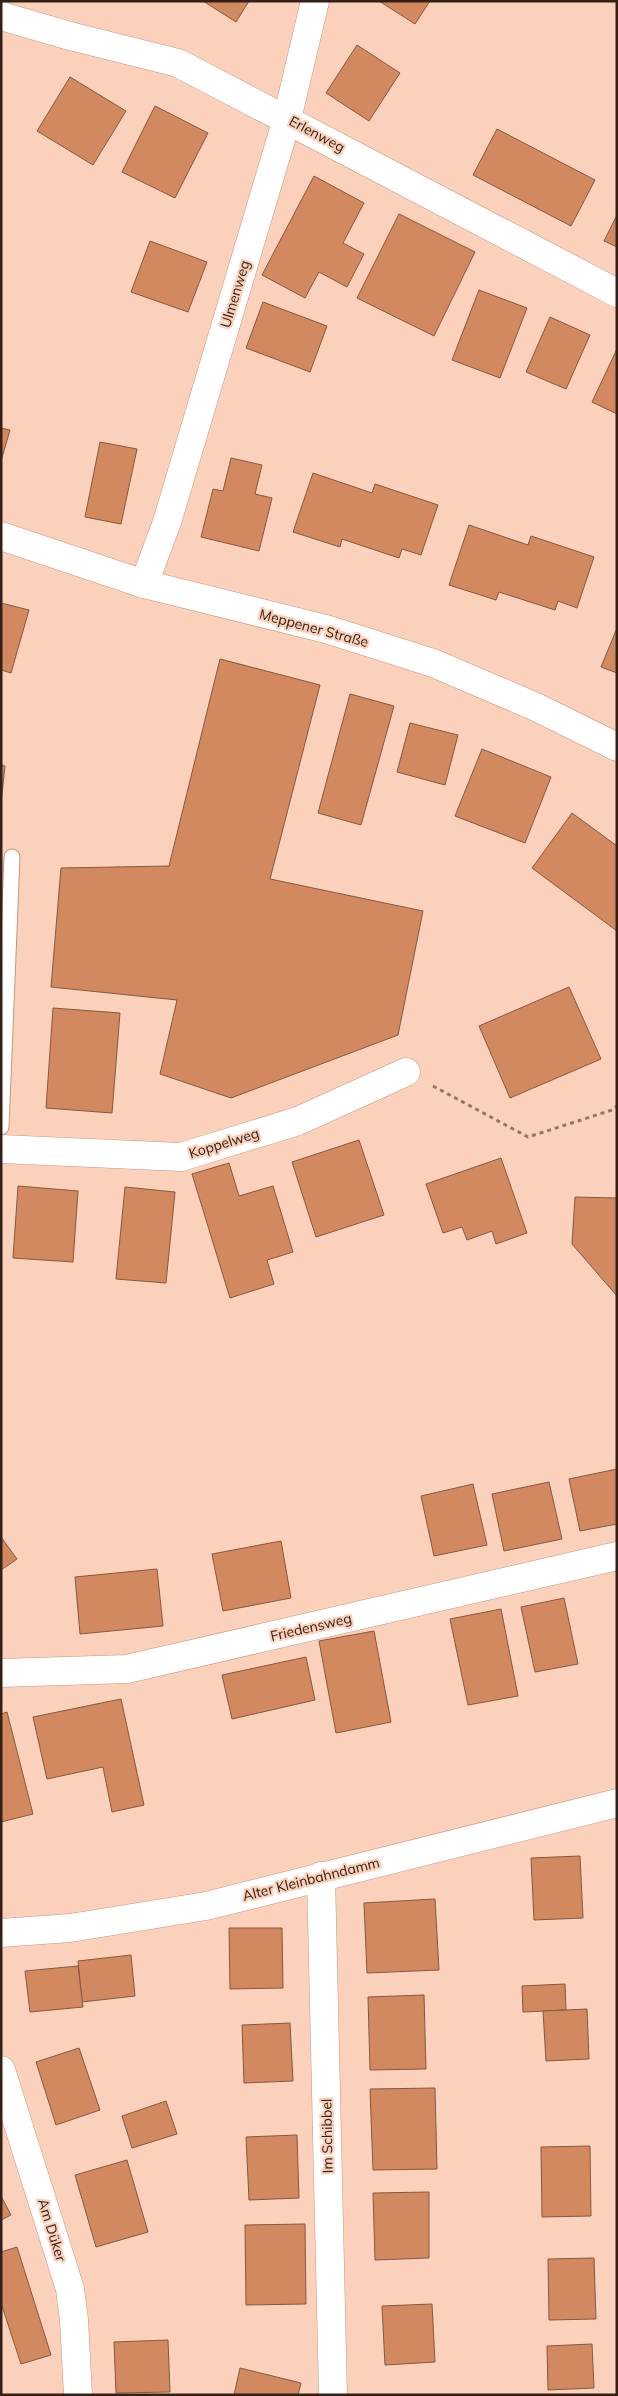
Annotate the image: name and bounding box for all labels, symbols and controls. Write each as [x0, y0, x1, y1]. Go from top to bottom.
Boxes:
street label: Erlenweg [286, 112, 348, 156]
street label: Ulmenweg [216, 258, 254, 330]
street label: Meppener Straße [258, 605, 370, 651]
street label: Koppelweg [187, 1124, 261, 1162]
street label: Friedensweg [269, 1609, 353, 1645]
street label: Alter Kleinbahndamm [241, 1853, 381, 1905]
street label: Im Schibbel [317, 2099, 337, 2173]
street label: Am Düker [34, 2197, 70, 2264]

